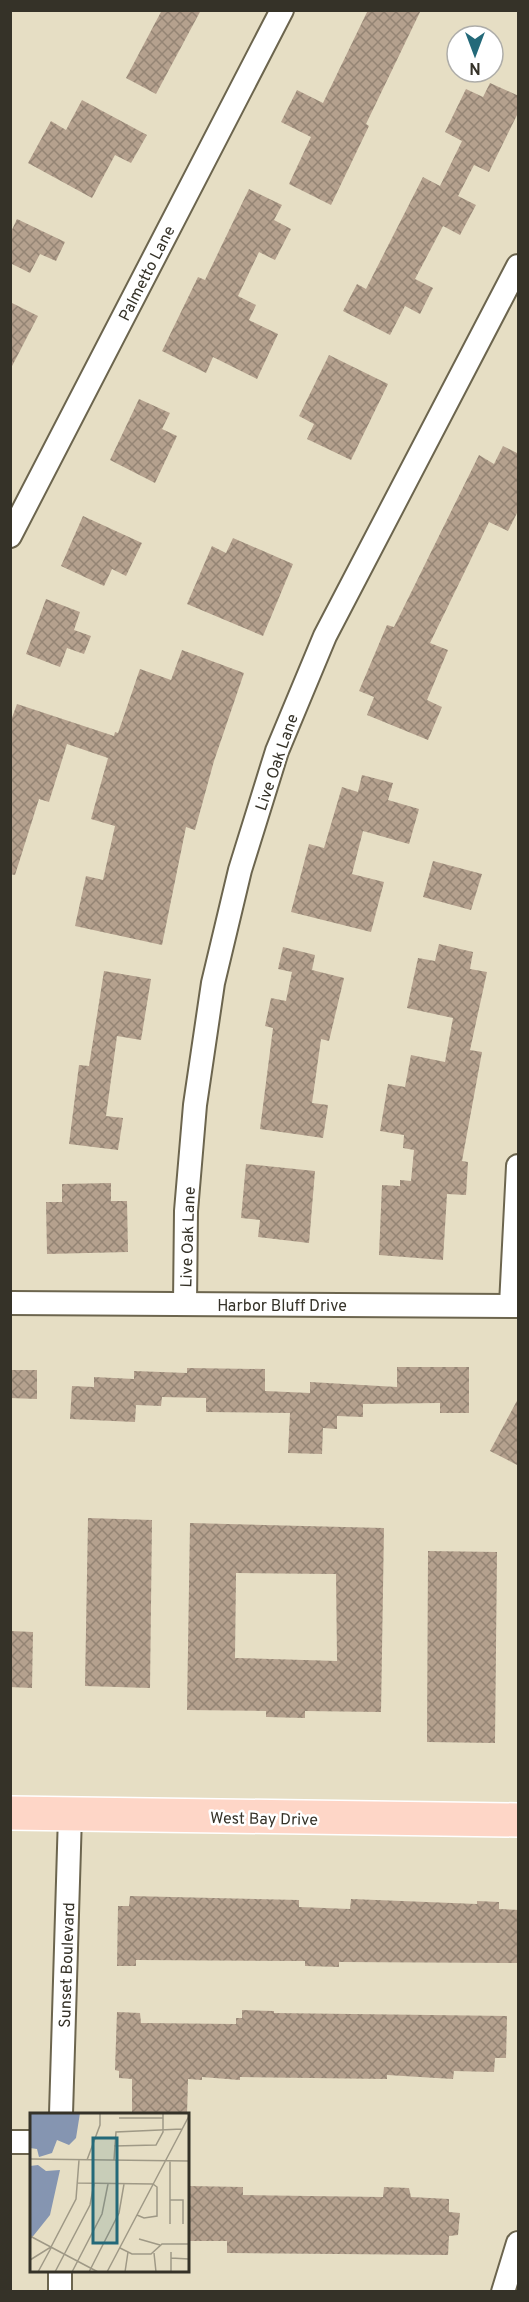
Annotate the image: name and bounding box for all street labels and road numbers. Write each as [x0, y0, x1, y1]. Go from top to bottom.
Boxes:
street label: Palmetto Lane [115, 223, 180, 325]
street label: Live Oak Lane [252, 712, 304, 814]
street label: Live Oak Lane [177, 1186, 201, 1288]
street label: Harbor Bluff Drive [217, 1297, 347, 1317]
street label: West Bay Drive [210, 1809, 318, 1831]
street label: Sunset Boulevard [56, 1902, 80, 2028]

